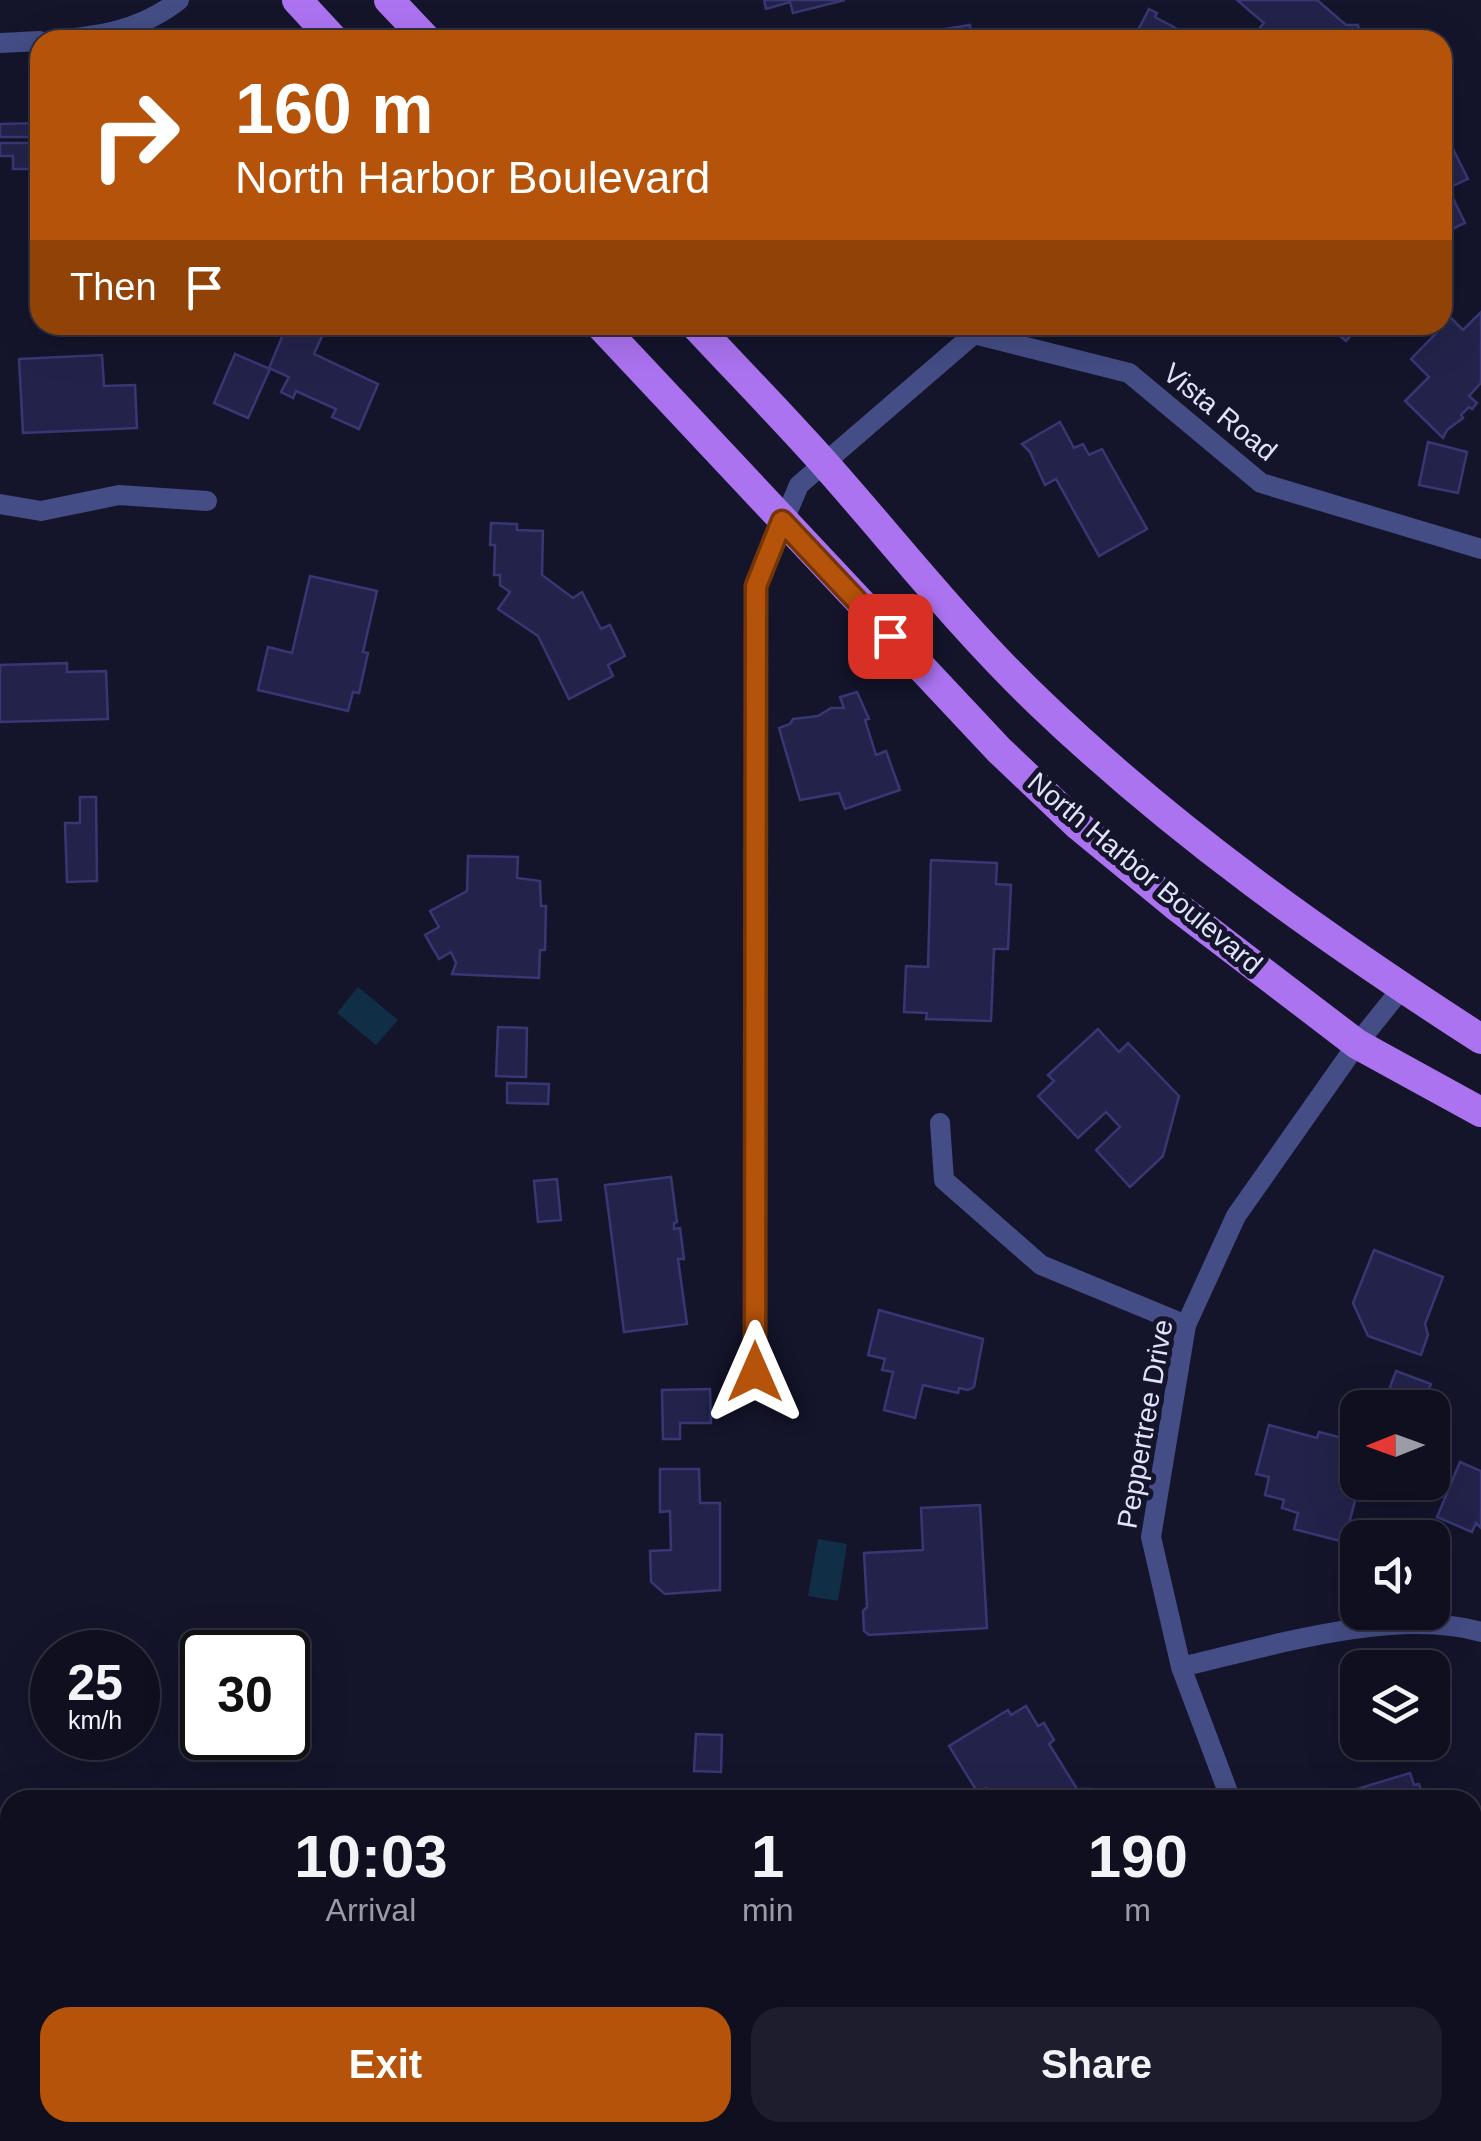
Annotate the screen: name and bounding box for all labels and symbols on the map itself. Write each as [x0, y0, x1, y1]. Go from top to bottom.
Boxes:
street label: Vista Road [1157, 357, 1283, 467]
pin [848, 594, 933, 679]
street label: North Harbor Boulevard [1022, 766, 1268, 980]
street label: Peppertree Drive [1111, 1317, 1179, 1531]
position arrow [703, 1320, 807, 1424]
north arrow [1340, 1390, 1450, 1500]
speed limit sign: 30 [180, 1630, 310, 1760]

